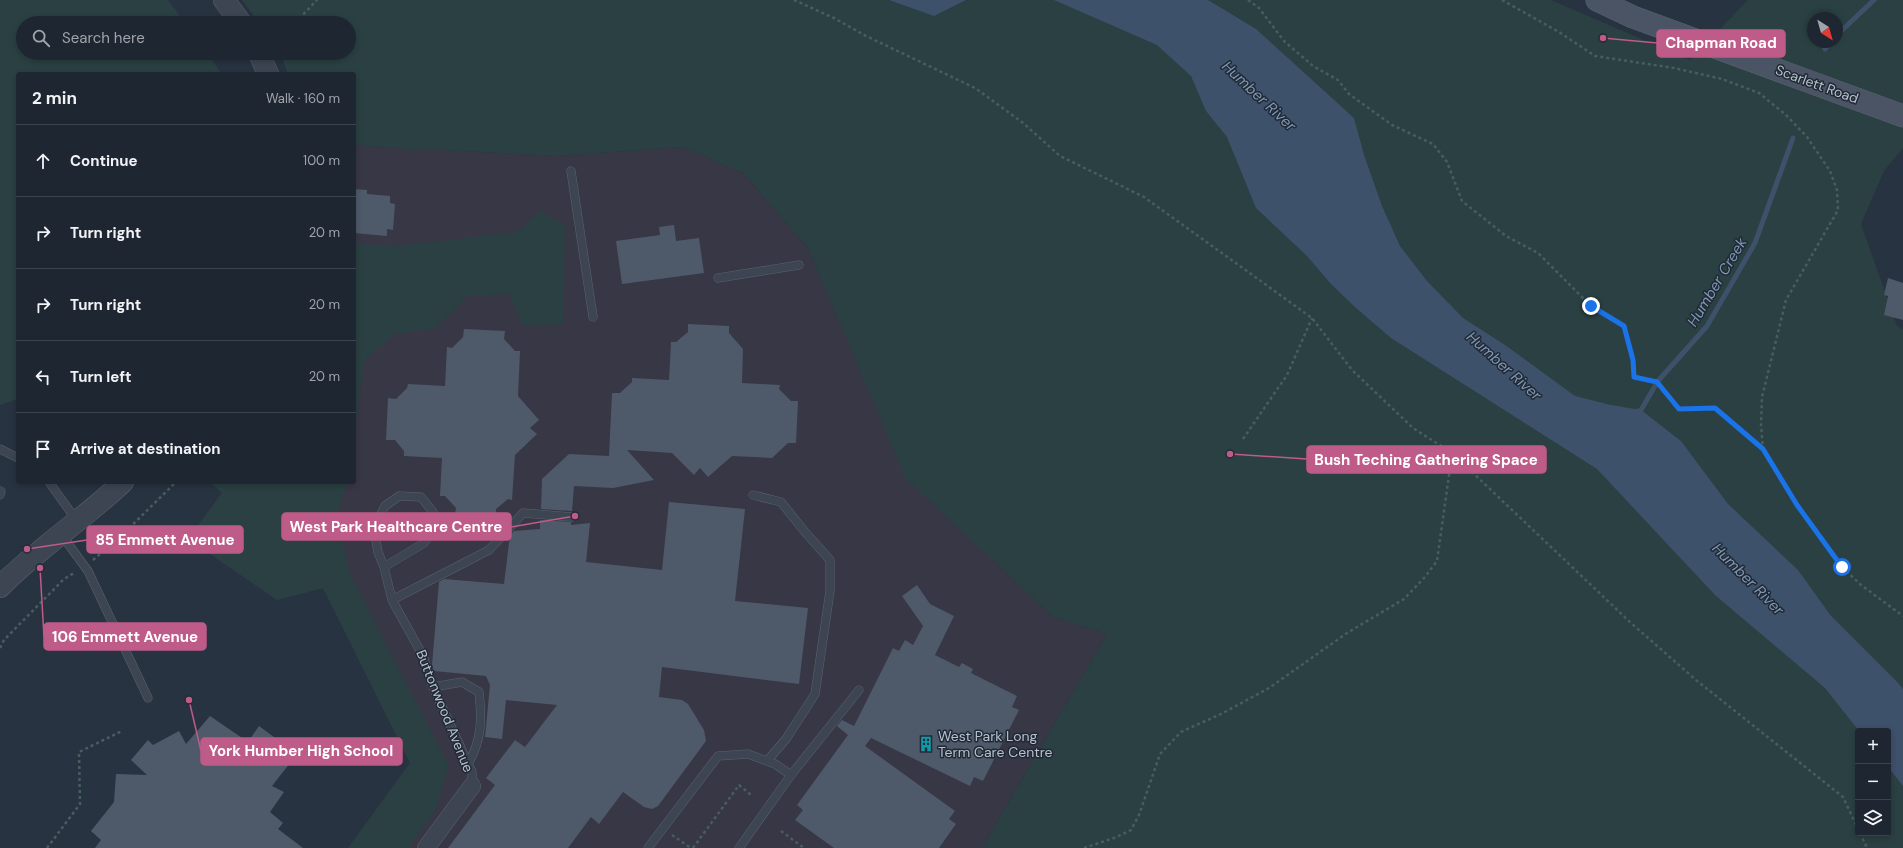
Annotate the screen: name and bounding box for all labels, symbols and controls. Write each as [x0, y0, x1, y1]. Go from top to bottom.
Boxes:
north arrow [1807, 12, 1843, 48]
search box [16, 16, 356, 60]
icon: search [30, 27, 52, 49]
text: Search here [62, 28, 145, 48]
callout: Chapman Road [1657, 30, 1785, 57]
text: Chapman Road [1665, 33, 1777, 53]
water label: Humber River [1218, 57, 1301, 136]
street label: Scarlett Road [1773, 61, 1861, 107]
text: 2 min [32, 87, 77, 109]
text: Walk · 160 m [266, 90, 340, 107]
icon: ahead [32, 150, 54, 172]
text: Continue [70, 151, 138, 171]
text: 100 m [303, 152, 340, 169]
icon: right [32, 222, 54, 244]
text: Turn right [70, 223, 141, 243]
text: 20 m [309, 224, 340, 241]
water label: Humber Creek [1682, 233, 1752, 330]
icon: right [32, 294, 54, 316]
text: Turn right [70, 295, 141, 315]
text: 20 m [309, 296, 340, 313]
route end [1582, 297, 1600, 315]
water label: Humber River [1462, 327, 1546, 405]
icon: left [32, 366, 54, 388]
text: Turn left [70, 367, 131, 387]
text: 20 m [309, 368, 340, 385]
icon: arrive [32, 438, 54, 460]
text: Arrive at destination [70, 439, 221, 459]
callout: Bush Teching Gathering Space [1307, 446, 1546, 473]
text: Bush Teching Gathering Space [1314, 450, 1538, 470]
callout: West Park Healthcare Centre [282, 513, 511, 540]
text: West Park Healthcare Centre [290, 517, 502, 537]
callout: 85 Emmett Avenue [87, 526, 243, 553]
text: 85 Emmett Avenue [95, 530, 235, 550]
water label: Humber River [1708, 539, 1789, 620]
route start [1833, 558, 1851, 576]
callout: 106 Emmett Avenue [44, 623, 206, 650]
text: 106 Emmett Avenue [52, 627, 198, 647]
street label: Buttonwood Avenue [412, 647, 478, 775]
place label: West Park Long Term Care Centre [938, 727, 1053, 761]
map controls [1855, 728, 1891, 836]
button: + [1855, 728, 1891, 764]
building icon: West Park Long Term Care Centre [917, 735, 935, 753]
callout: York Humber High School [201, 738, 402, 765]
text: York Humber High School [209, 741, 393, 761]
button: − [1855, 764, 1891, 800]
button: layers [1855, 800, 1891, 836]

